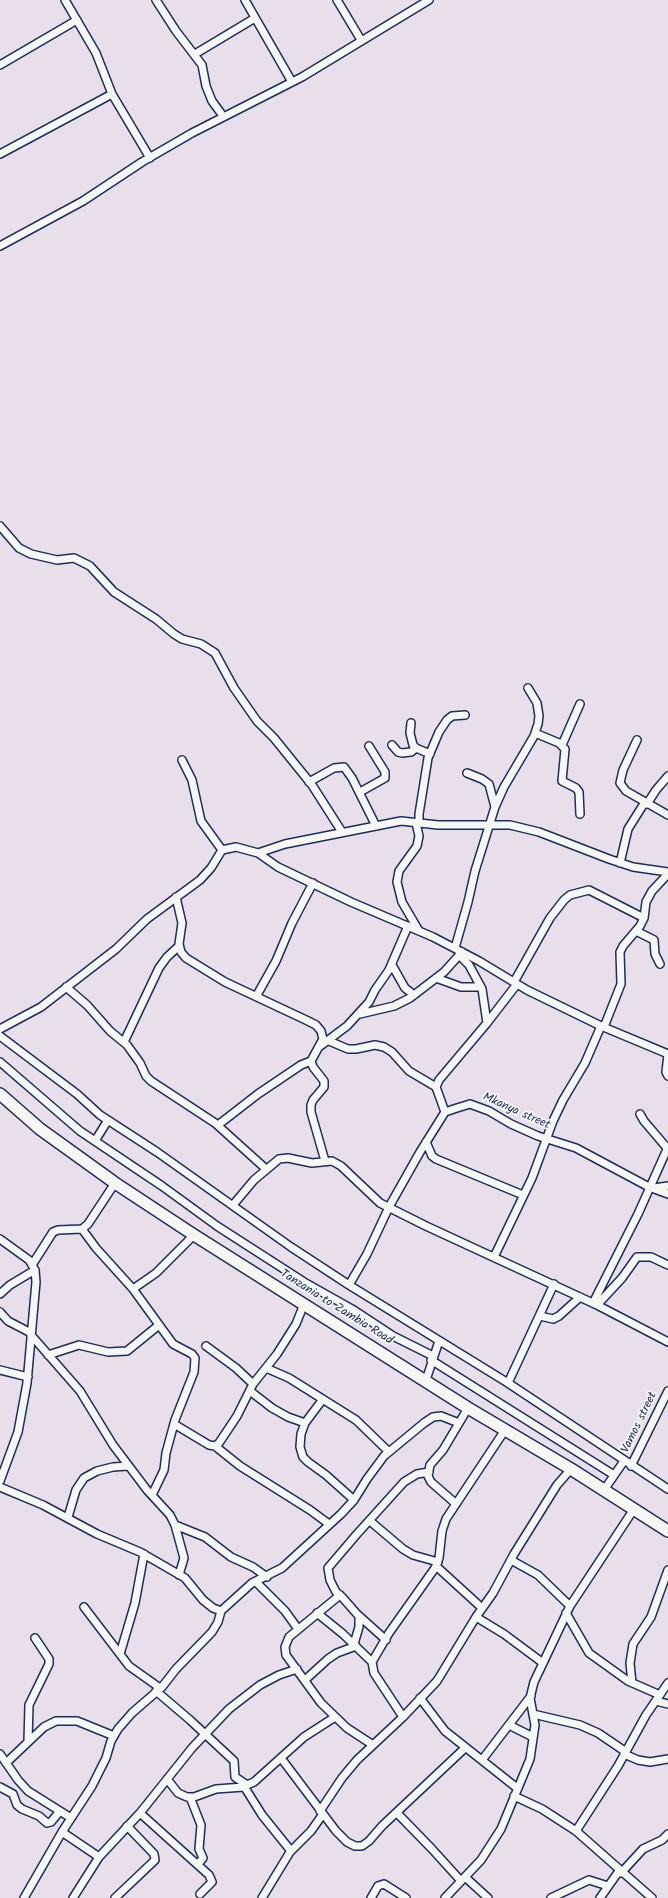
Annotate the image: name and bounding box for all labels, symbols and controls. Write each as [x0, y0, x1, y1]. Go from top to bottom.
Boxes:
street label: Mkanya street [480, 1091, 552, 1133]
street label: Tanzania to Zambia Road [277, 1267, 395, 1349]
street label: Vamos street [619, 1390, 661, 1456]

